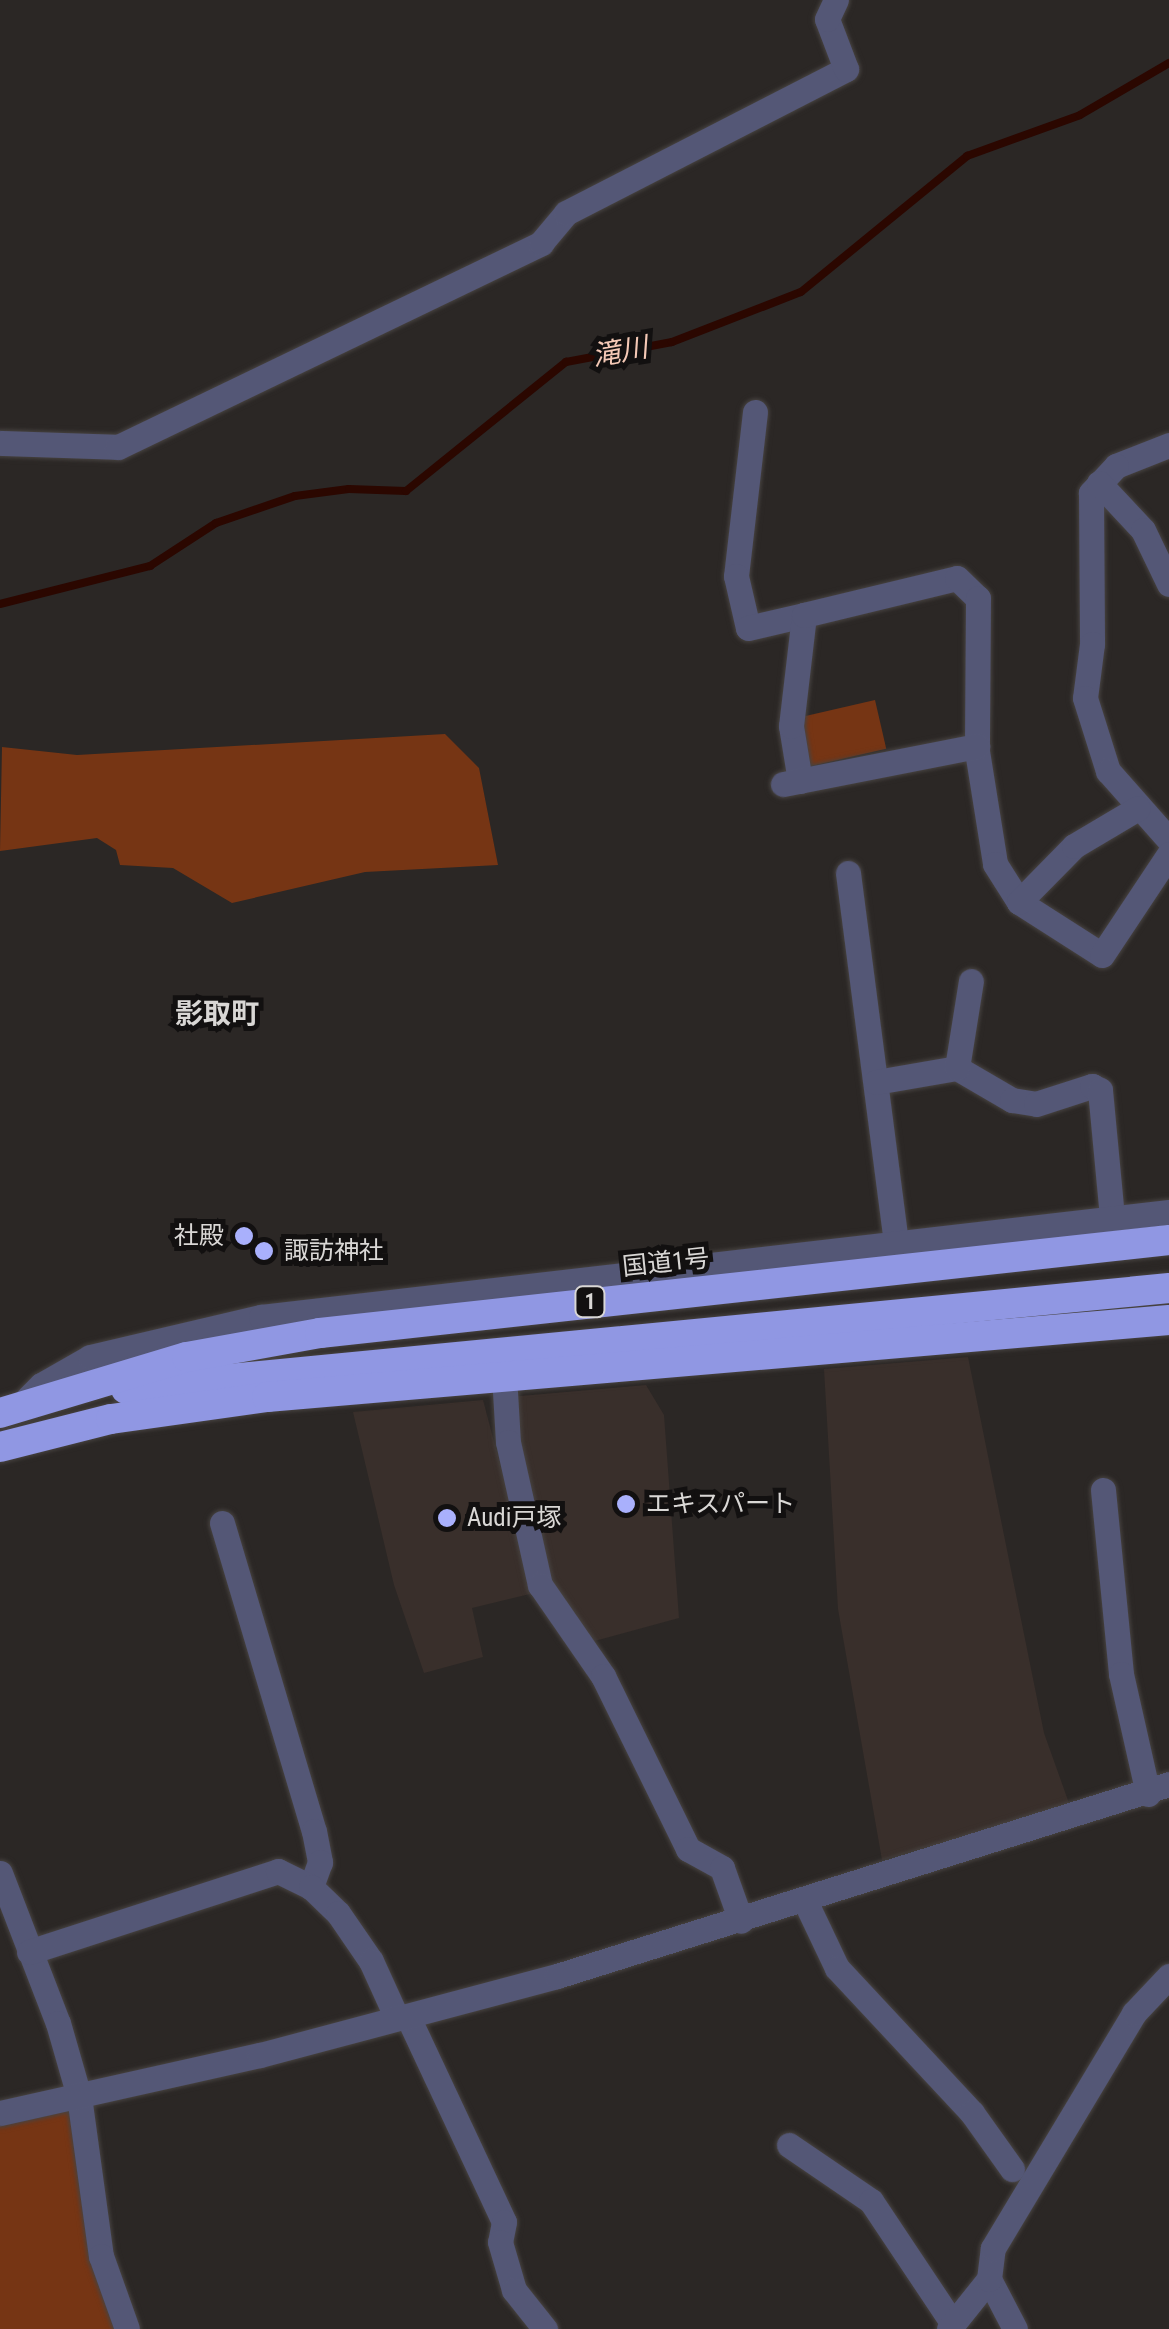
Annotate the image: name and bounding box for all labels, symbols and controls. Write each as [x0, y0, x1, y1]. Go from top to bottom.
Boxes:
water label: 滝川 [590, 331, 650, 373]
district label: 影取町 [175, 997, 259, 1031]
place label: 社殿 [174, 1221, 224, 1251]
marker: 社殿 [233, 1225, 255, 1247]
place label: 諏訪神社 [284, 1236, 384, 1266]
marker: 諏訪神社 [253, 1240, 275, 1262]
street label: 国道1号 [621, 1244, 711, 1282]
road number: 1 [572, 1285, 608, 1319]
place label: エキスパート [646, 1489, 796, 1519]
marker: エキスパート [615, 1493, 637, 1515]
place label: Audi戸塚 [467, 1503, 562, 1533]
marker: Audi戸塚 [436, 1507, 458, 1529]

